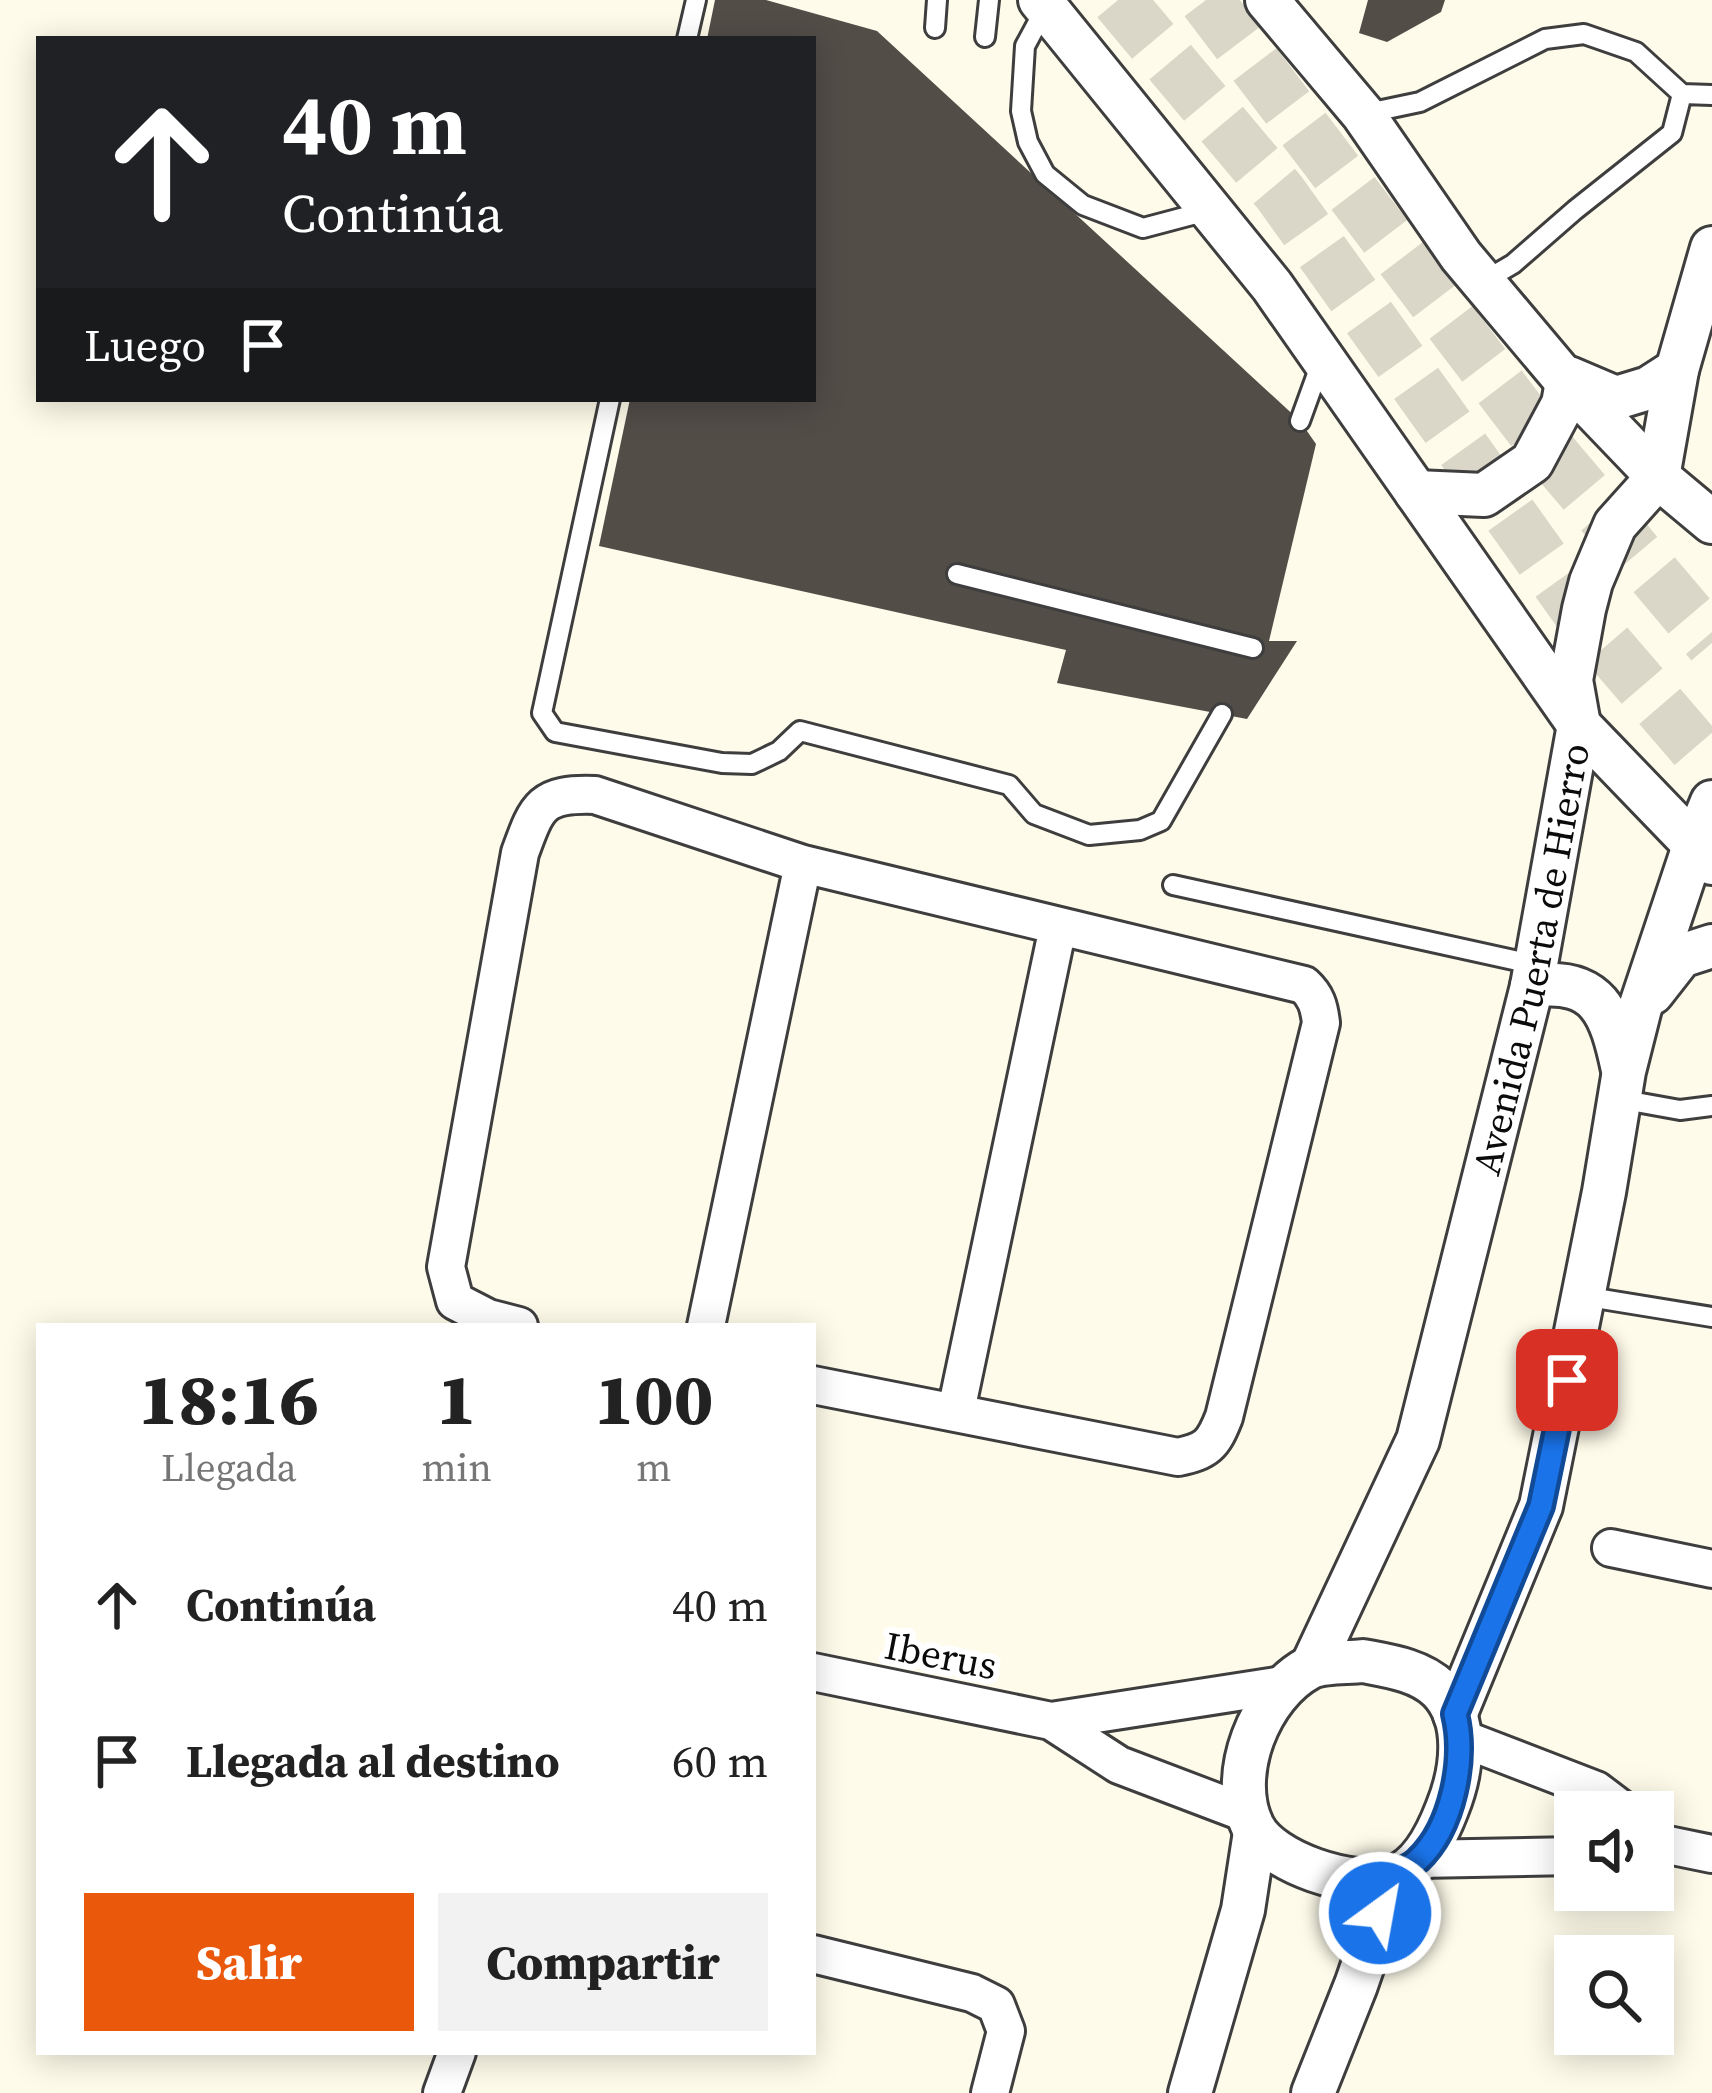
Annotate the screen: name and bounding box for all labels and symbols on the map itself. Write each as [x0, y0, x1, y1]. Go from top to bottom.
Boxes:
street label: Avenida Puerta de Hierro [1460, 739, 1602, 1180]
pin [1516, 1329, 1618, 1431]
street label: Iberus [880, 1619, 1001, 1692]
position arrow [1317, 1850, 1443, 1976]

